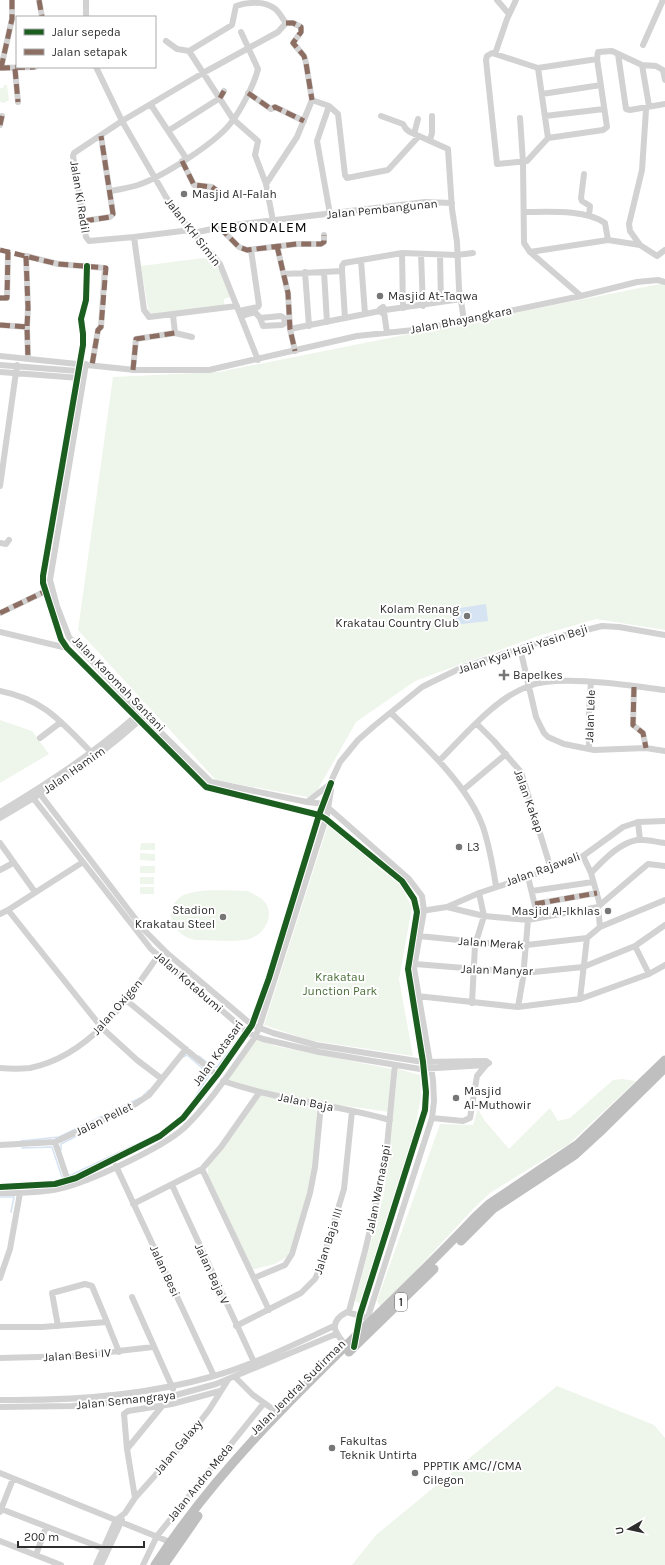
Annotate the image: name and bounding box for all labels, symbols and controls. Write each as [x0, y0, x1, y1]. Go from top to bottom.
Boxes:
legend [16, 16, 156, 68]
text: Jalur sepeda [52, 25, 121, 39]
text: Jalan setapak [52, 45, 128, 59]
street label: Jalan Ki Radil [67, 160, 93, 234]
place label: Masjid Al-Falah [192, 187, 277, 201]
marker: Masjid Al-Falah [179, 189, 189, 199]
street label: Jalan KH Simin [162, 195, 224, 269]
street label: Jalan Pembangunan [326, 196, 438, 222]
district label: KEBONDALEM [210, 219, 308, 236]
place label: Masjid At-Taqwa [388, 289, 478, 303]
marker: Masjid At-Taqwa [375, 291, 385, 301]
street label: Jalan Bhayangkara [409, 303, 513, 337]
place label: Kolam Renang Krakatau Country Club [335, 602, 459, 630]
marker: Kolam Renang Krakatau Country Club [462, 611, 472, 621]
street label: Jalan Kyai Haji Yasin Beji [456, 621, 590, 677]
street label: Jalan Karomah Santani [70, 633, 168, 735]
place label: Bapelkes [513, 668, 563, 682]
marker: Bapelkes [498, 669, 510, 681]
street label: Jalan Lele [582, 689, 598, 743]
street label: Jalan Hamim [40, 744, 108, 796]
street label: Jalan Kakap [511, 768, 547, 834]
place label: L3 [467, 840, 480, 854]
marker: L3 [454, 842, 464, 852]
street label: Jalan Rajawali [504, 849, 582, 889]
place label: Stadion Krakatau Steel [135, 903, 215, 931]
place label: Masjid Al-Ikhlas [512, 904, 600, 918]
marker: Masjid Al-Ikhlas [603, 906, 613, 916]
marker: Stadion Krakatau Steel [218, 912, 228, 922]
street label: Jalan Merak [458, 934, 524, 952]
street label: Jalan Kotabumi [152, 949, 226, 1015]
street label: Jalan Manyar [461, 962, 534, 978]
park label: Krakatau Junction Park [303, 970, 378, 998]
street label: Jalan Oxigen [89, 976, 145, 1038]
street label: Jalan Kotasari [190, 1018, 246, 1088]
place label: Masjid Al-Muthowir [464, 1084, 531, 1112]
street label: Jalan Baja [277, 1090, 335, 1114]
marker: Masjid Al-Muthowir [451, 1093, 461, 1103]
street label: Jalan Pellet [73, 1099, 135, 1139]
street label: Jalan Warnasapi [363, 1143, 393, 1235]
street label: Jalan Baja III [311, 1206, 345, 1276]
street label: Jalan Baja V [192, 1241, 232, 1307]
street label: Jalan Besi [147, 1243, 183, 1299]
road number: 1 [395, 1293, 407, 1311]
street label: Jalan Jendral Sudirman [248, 1337, 348, 1437]
street label: Jalan Besi IV [43, 1346, 112, 1364]
street label: Jalan Semangraya [76, 1388, 176, 1412]
street label: Jalan Galaxy [151, 1416, 205, 1477]
place label: Fakultas Teknik Untirta [340, 1434, 417, 1462]
street label: Jalan Andro Meda [164, 1440, 236, 1524]
marker: Fakultas Teknik Untirta [327, 1443, 337, 1453]
place label: PPPTIK AMC//CMA Cilegon [423, 1459, 522, 1487]
marker: PPPTIK AMC//CMA Cilegon [410, 1468, 420, 1478]
north arrow [609, 1509, 649, 1549]
scale bar [18, 1523, 144, 1549]
text: U [613, 1526, 627, 1535]
text: 200 m [24, 1530, 59, 1544]

